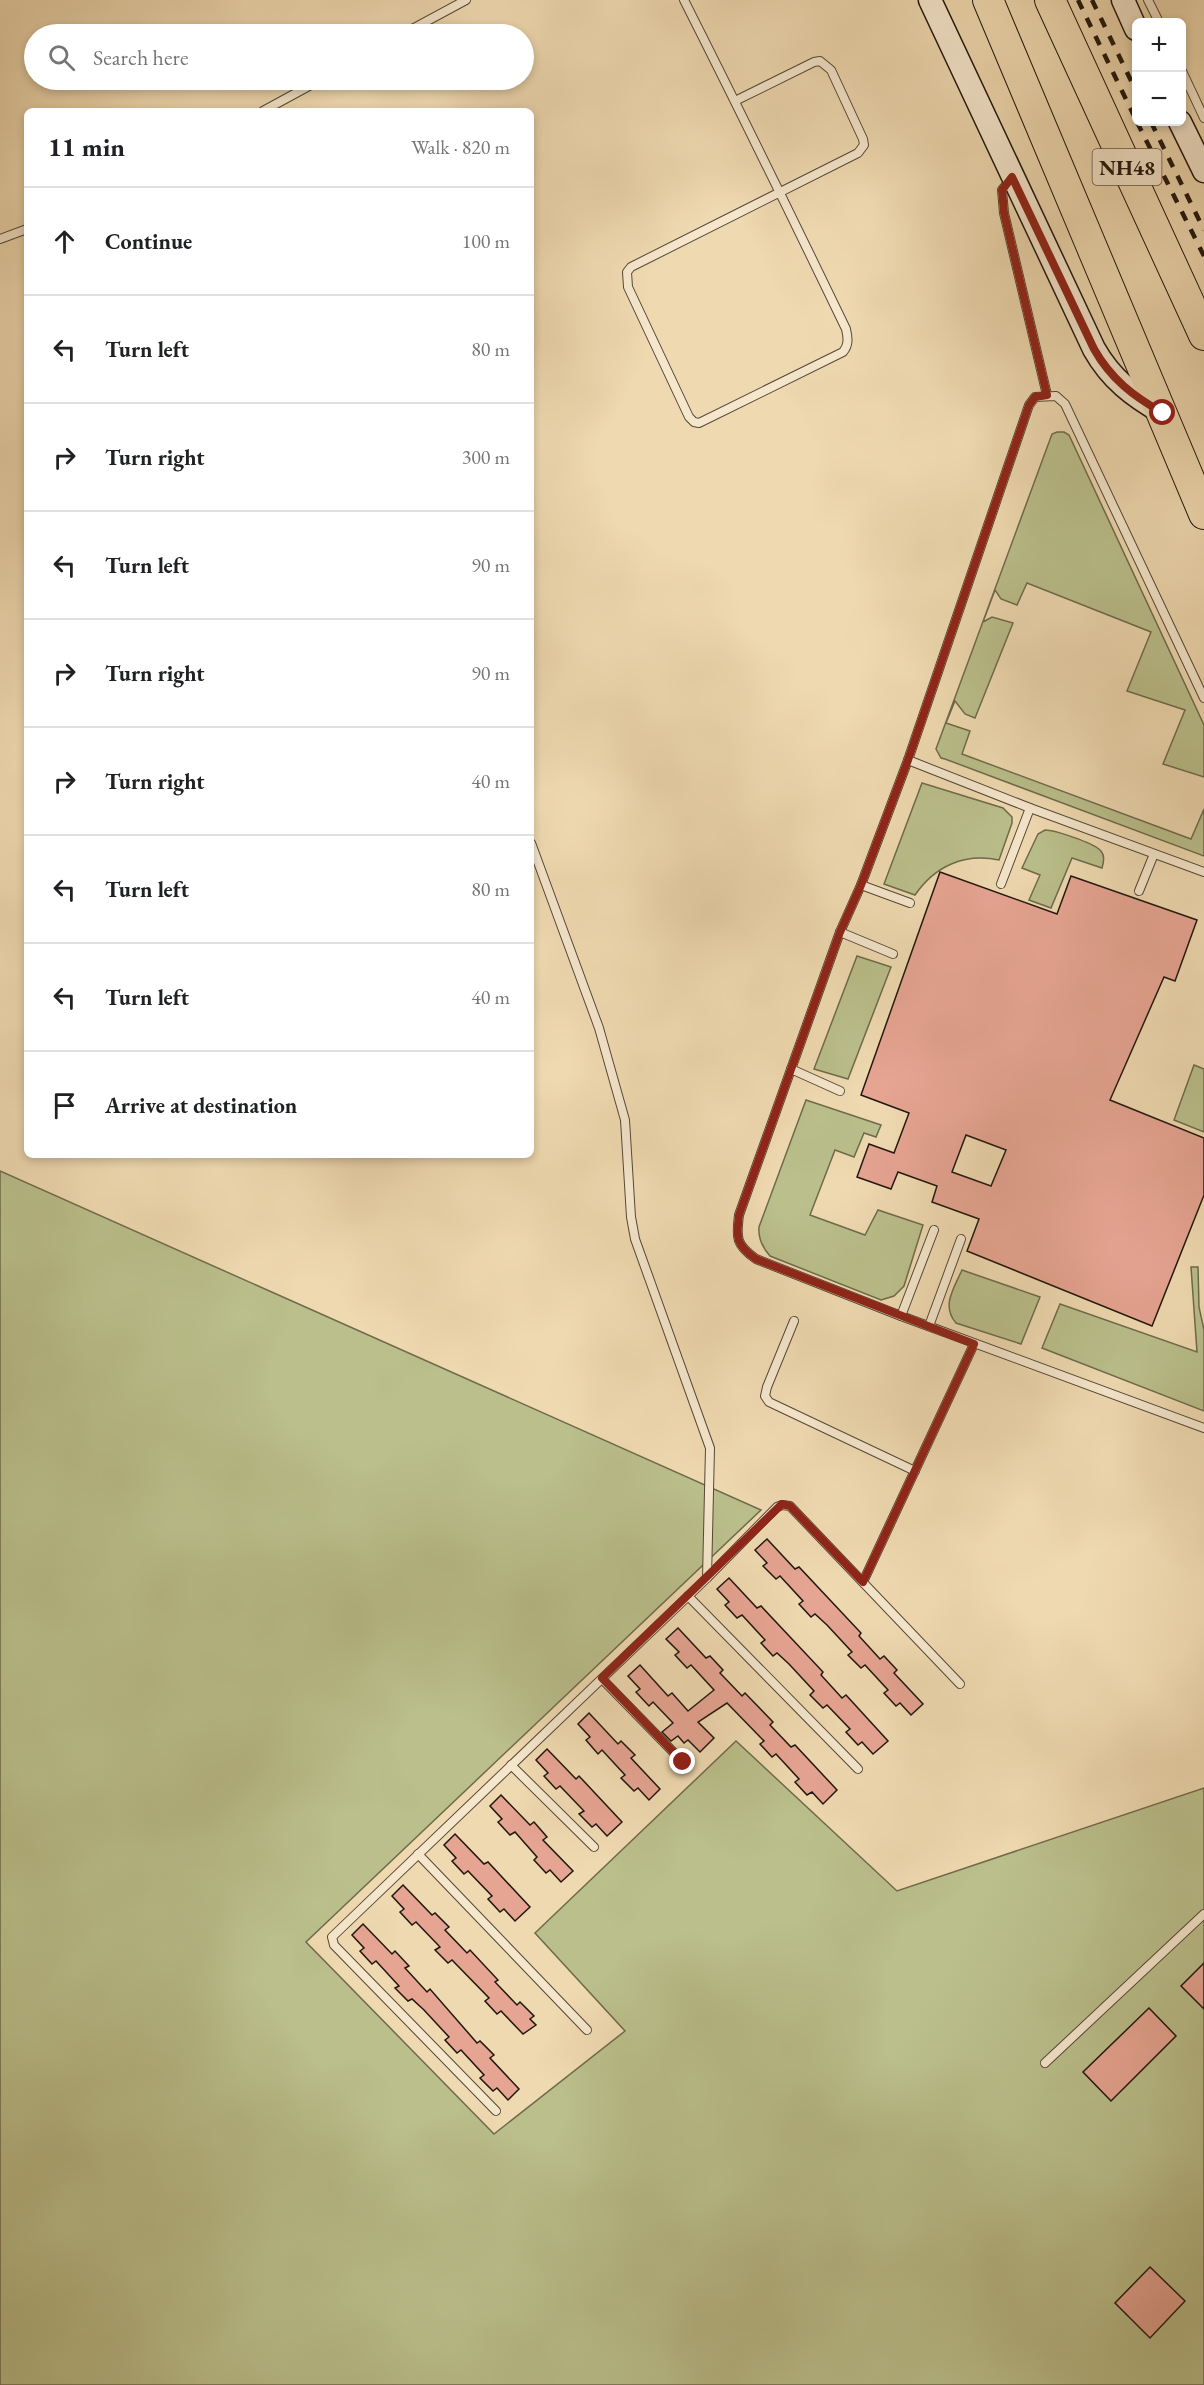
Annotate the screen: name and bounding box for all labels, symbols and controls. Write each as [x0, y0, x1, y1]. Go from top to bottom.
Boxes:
map controls [1132, 18, 1186, 126]
button: + [1132, 18, 1186, 72]
search box [24, 24, 534, 90]
icon: search [45, 41, 78, 74]
text: Search here [93, 43, 188, 72]
button: − [1132, 72, 1186, 126]
text: 11 min [48, 130, 125, 164]
text: Walk · 820 m [411, 134, 510, 160]
road number: NH48 [1092, 149, 1162, 185]
icon: ahead [48, 225, 81, 258]
text: Continue [105, 227, 192, 256]
text: 100 m [462, 228, 510, 254]
icon: left [48, 333, 81, 366]
text: Turn left [105, 335, 189, 364]
text: 80 m [471, 336, 510, 362]
route start [1149, 399, 1175, 425]
icon: right [48, 441, 81, 474]
text: Turn right [105, 443, 204, 472]
text: 300 m [462, 444, 510, 470]
icon: left [48, 549, 81, 582]
text: Turn left [105, 551, 189, 580]
text: 90 m [471, 552, 510, 578]
icon: right [48, 657, 81, 690]
text: Turn right [105, 659, 204, 688]
text: 90 m [471, 660, 510, 686]
icon: right [48, 765, 81, 798]
text: Turn right [105, 767, 204, 796]
text: 40 m [471, 768, 510, 794]
icon: left [48, 873, 81, 906]
text: Turn left [105, 875, 189, 904]
text: 80 m [471, 876, 510, 902]
icon: left [48, 981, 81, 1014]
text: Turn left [105, 983, 189, 1012]
text: 40 m [471, 984, 510, 1010]
icon: arrive [48, 1089, 81, 1122]
text: Arrive at destination [105, 1091, 297, 1120]
route end [669, 1748, 695, 1774]

